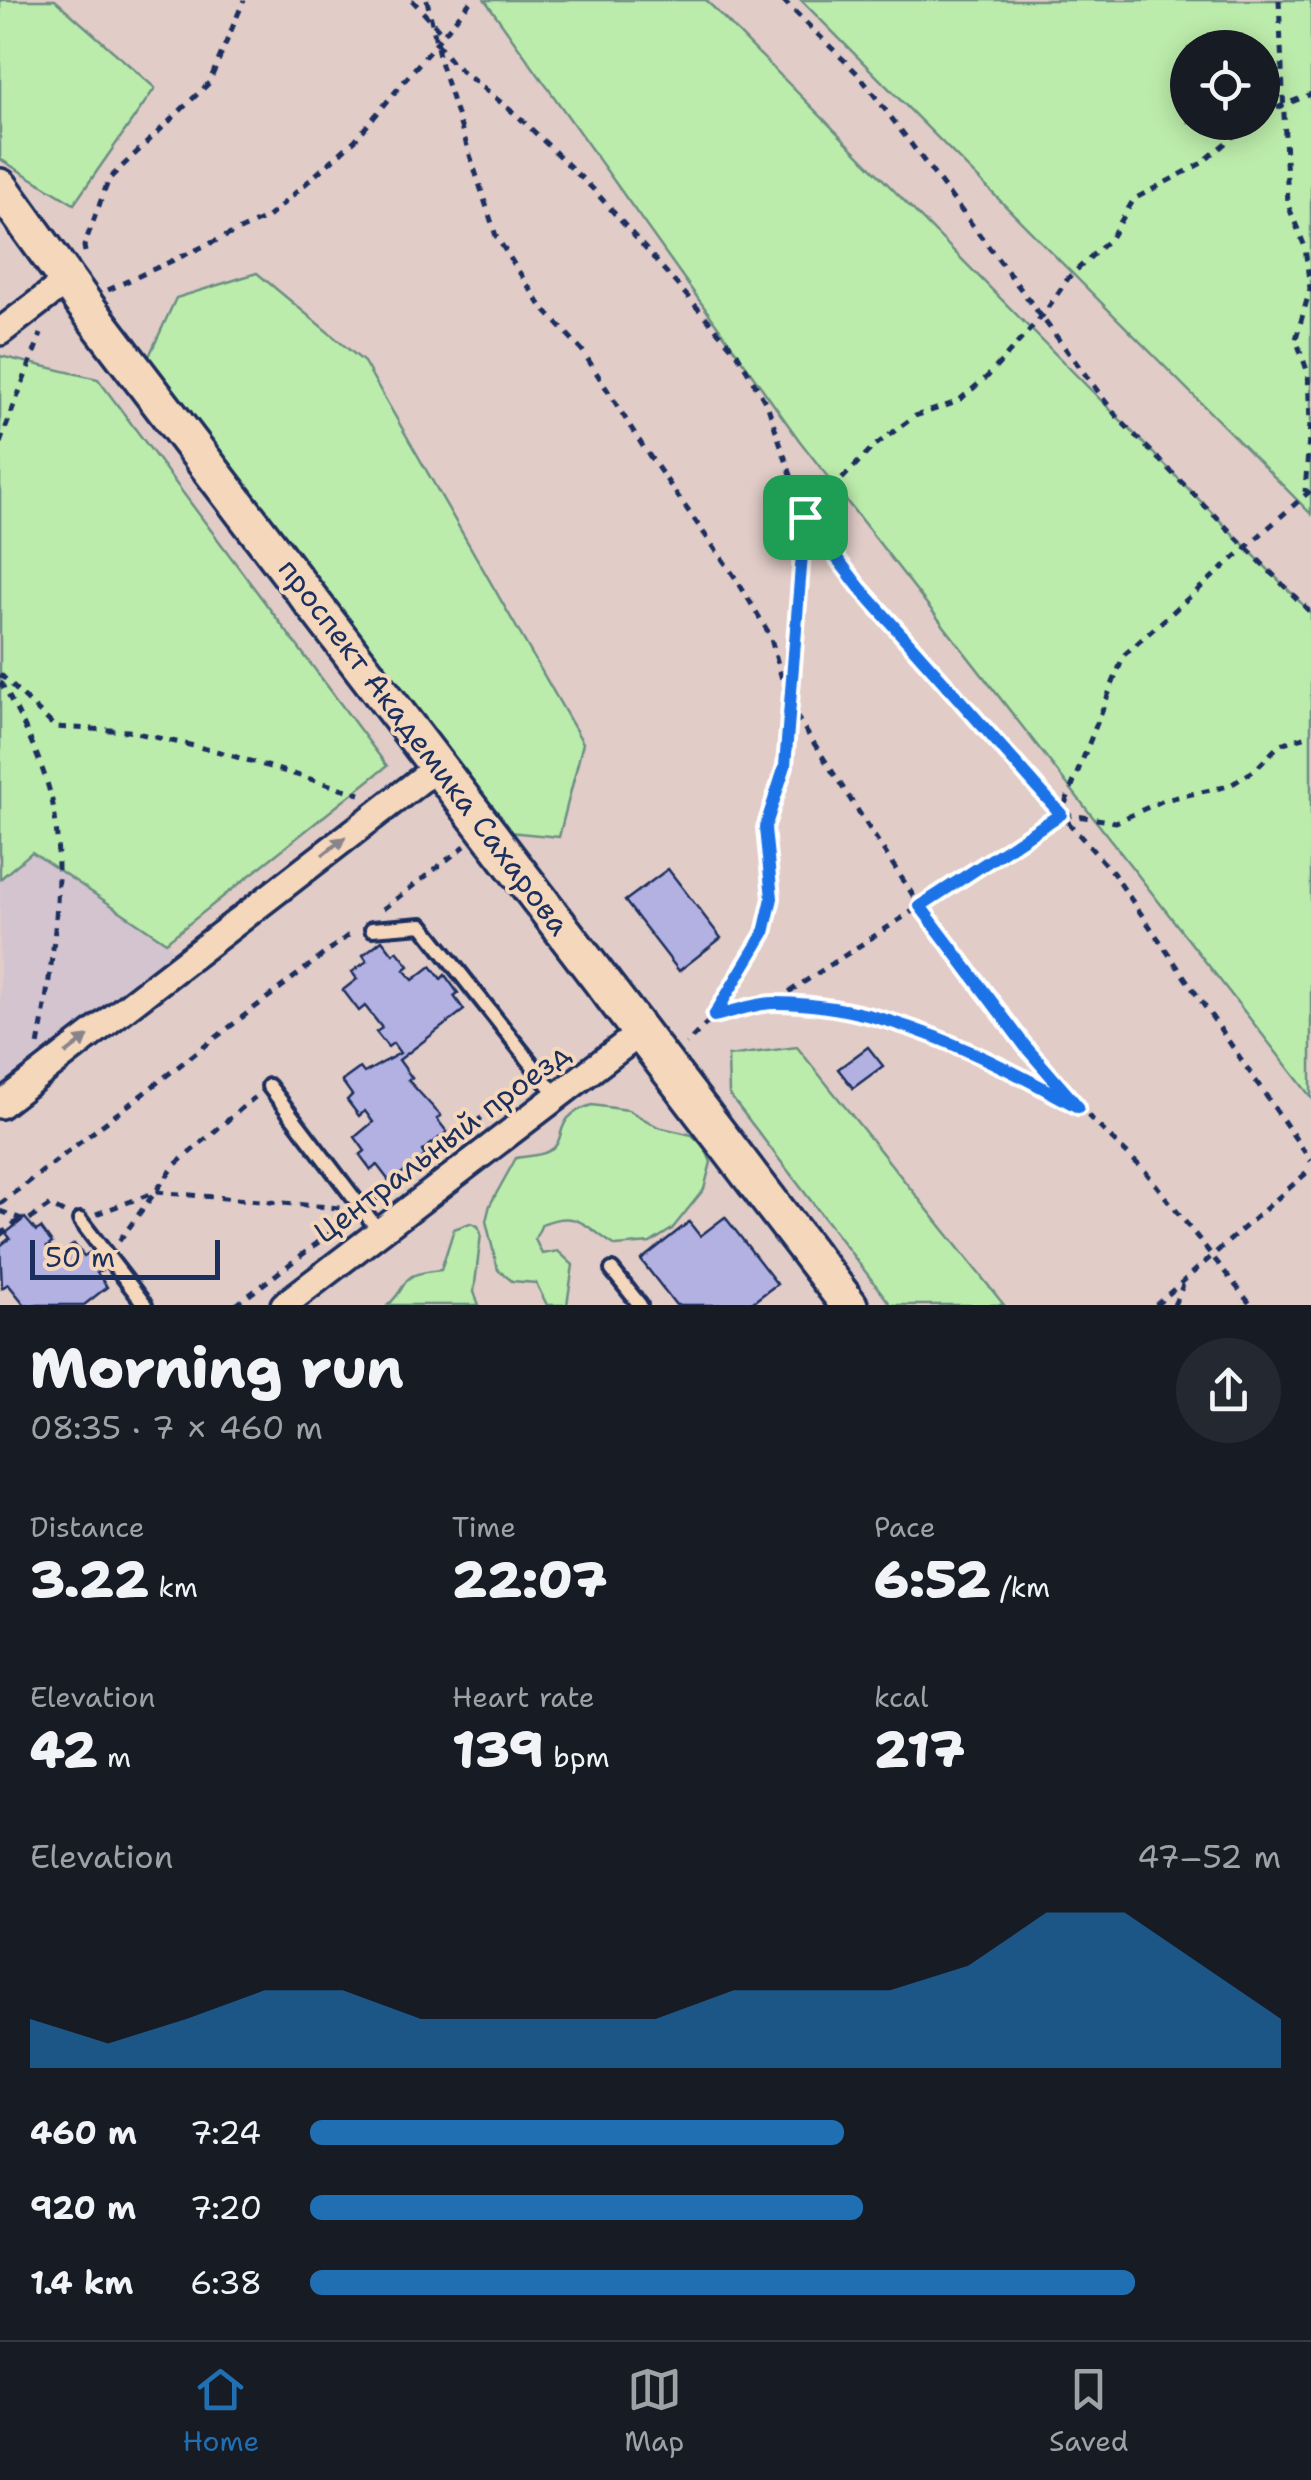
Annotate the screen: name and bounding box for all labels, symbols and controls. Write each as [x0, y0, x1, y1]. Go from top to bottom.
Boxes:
map controls [1170, 30, 1280, 140]
button: locate [1170, 30, 1280, 140]
pin [763, 475, 848, 560]
icon: arrive [778, 490, 833, 545]
street label: проспект Академика Сахарова [269, 550, 580, 944]
one-way arrow [321, 837, 347, 857]
street label: Центральный проезд [305, 1033, 578, 1252]
one-way arrow [64, 1036, 90, 1056]
scale bar [30, 1235, 220, 1280]
text: 50 m [45, 1238, 115, 1276]
text: Morning run [30, 1331, 404, 1405]
button: share [1176, 1338, 1281, 1443]
text: 08:35 · 7 × 460 m [30, 1406, 323, 1449]
text: Distance [30, 1508, 145, 1546]
text: Time [452, 1508, 516, 1546]
text: Pace [874, 1508, 936, 1546]
text: 3.22 [30, 1546, 149, 1613]
text: 22:07 [452, 1546, 607, 1613]
text: 6:52 [874, 1546, 991, 1613]
text: km [149, 1568, 198, 1606]
text: /km [991, 1568, 1050, 1606]
text: Elevation [30, 1678, 155, 1716]
text: Heart rate [452, 1678, 595, 1716]
text: kcal [874, 1678, 928, 1716]
text: 42 [30, 1716, 98, 1783]
text: 139 [452, 1716, 544, 1783]
text: 217 [874, 1716, 965, 1783]
text: m [98, 1738, 131, 1776]
text: bpm [544, 1738, 610, 1776]
text: Elevation [30, 1835, 173, 1878]
text: 47–52 m [1137, 1835, 1281, 1878]
text: 460 m [30, 2111, 137, 2154]
text: 7:24 [190, 2111, 261, 2154]
text: 920 m [30, 2186, 136, 2229]
text: 7:20 [190, 2186, 262, 2229]
text: 1.4 km [30, 2261, 133, 2304]
text: 6:38 [190, 2261, 262, 2304]
tab: Home [182, 2362, 259, 2460]
tab: Map [624, 2362, 684, 2460]
tab: Saved [1049, 2362, 1129, 2460]

